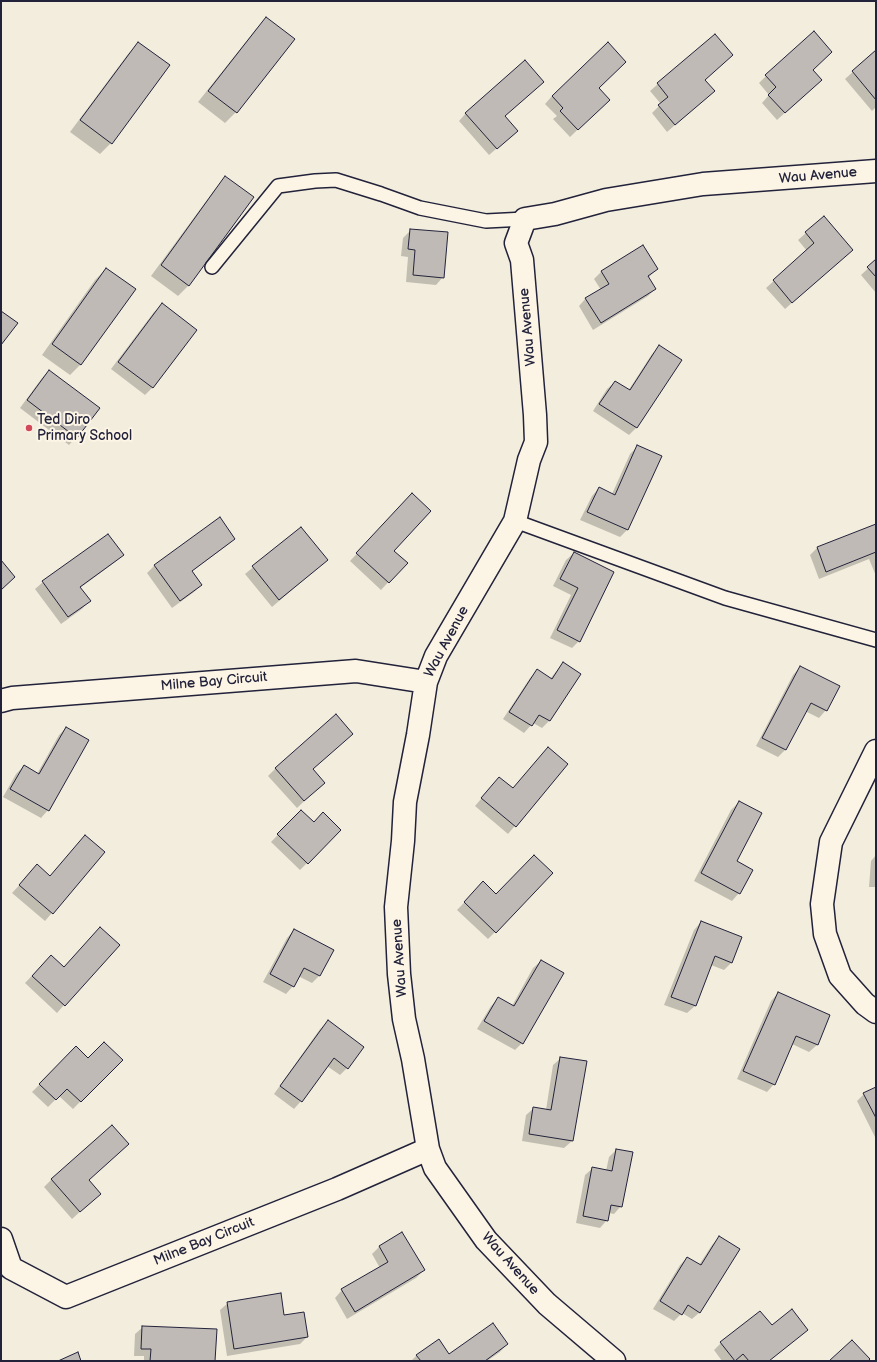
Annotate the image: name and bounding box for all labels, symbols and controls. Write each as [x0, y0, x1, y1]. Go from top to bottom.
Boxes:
street label: Wau Avenue [778, 164, 858, 188]
street label: Wau Avenue [516, 287, 540, 367]
place label: Ted Diro Primary School [37, 412, 132, 444]
marker: Ted Diro Primary School [24, 423, 34, 433]
street label: Wau Avenue [421, 603, 473, 681]
street label: Milne Bay Circuit [160, 669, 268, 695]
street label: Wau Avenue [389, 918, 411, 998]
street label: Milne Bay Circuit [151, 1214, 257, 1270]
street label: Wau Avenue [478, 1229, 542, 1299]

